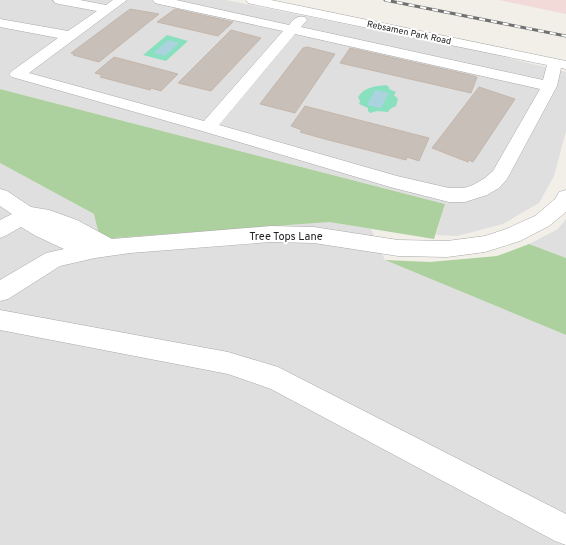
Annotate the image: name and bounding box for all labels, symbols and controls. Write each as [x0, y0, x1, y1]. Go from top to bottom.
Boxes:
street label: Rebsamen Park Road [366, 19, 452, 47]
street label: Tree Tops Lane [249, 230, 323, 244]

